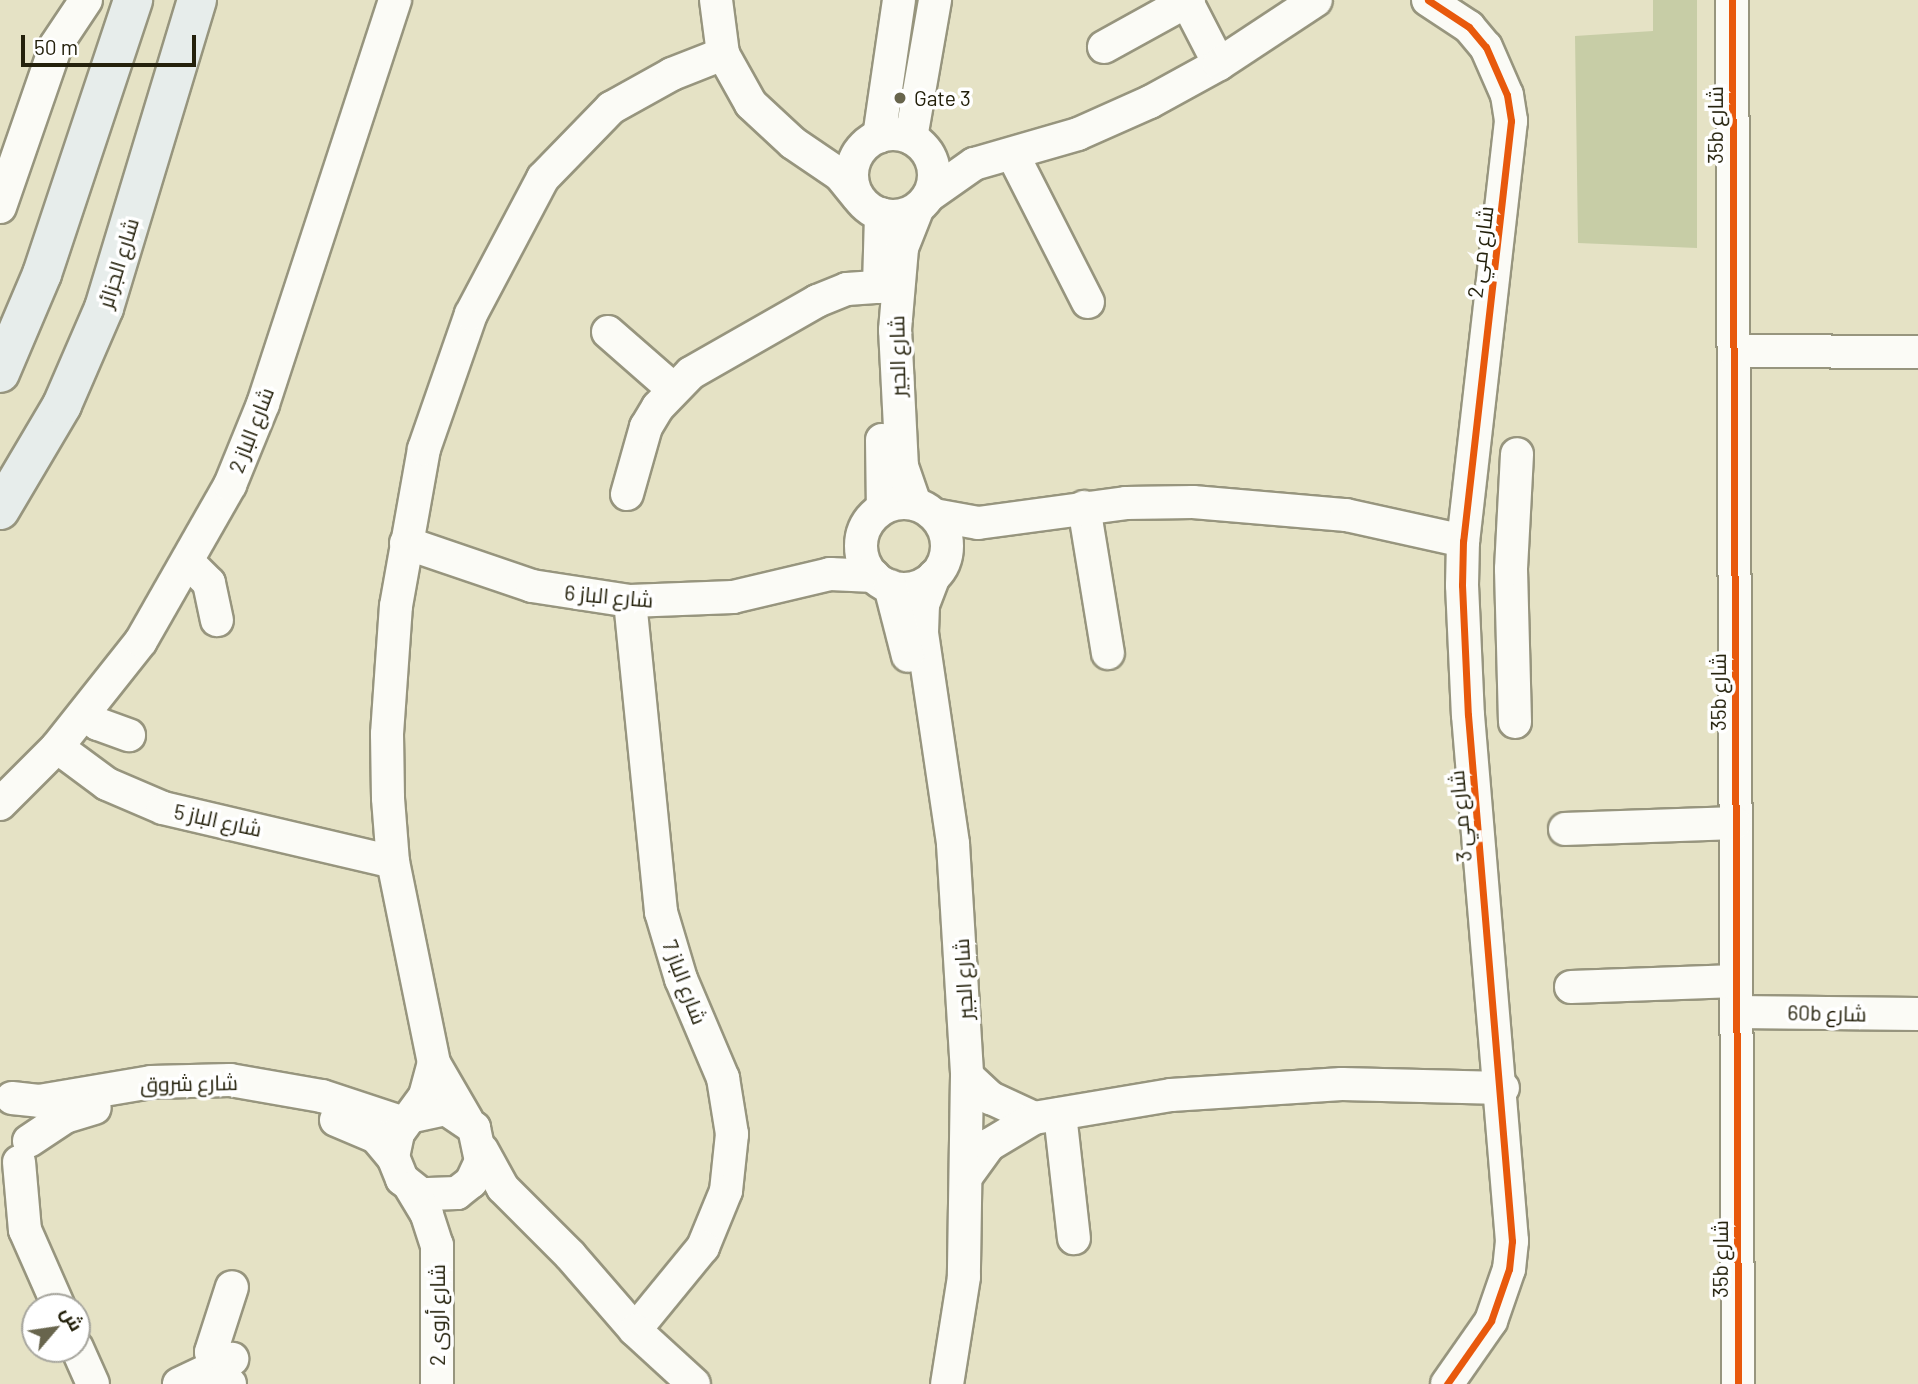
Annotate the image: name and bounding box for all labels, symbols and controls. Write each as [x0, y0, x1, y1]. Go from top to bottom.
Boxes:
scale bar [24, 21, 200, 65]
text: 50 m [34, 34, 78, 59]
place label: Gate 3 [914, 85, 971, 111]
street label: 35b شارع [1702, 86, 1728, 164]
marker: Gate 3 [892, 90, 908, 106]
street label: شارع مي 2 [1462, 205, 1498, 299]
street label: شارع الجزائر [92, 215, 144, 311]
street label: شارع الجير [884, 315, 910, 397]
street label: شارع الباز 2 [223, 384, 279, 476]
street label: شارع الباز 6 [563, 580, 655, 612]
street label: 35b شارع [1705, 653, 1731, 731]
street label: شارع مي 3 [1443, 769, 1477, 863]
street label: شارع الباز 5 [172, 798, 264, 842]
street label: شارع الباز 7 [657, 936, 713, 1028]
street label: شارع الجير [948, 938, 978, 1020]
street label: 60b شارع [1787, 1000, 1867, 1026]
street label: شارع شروق [140, 1070, 238, 1096]
street label: 35b شارع [1707, 1220, 1733, 1298]
street label: شارع أروى 2 [424, 1264, 450, 1366]
north arrow [21, 1293, 91, 1363]
text: ش [57, 1302, 89, 1335]

